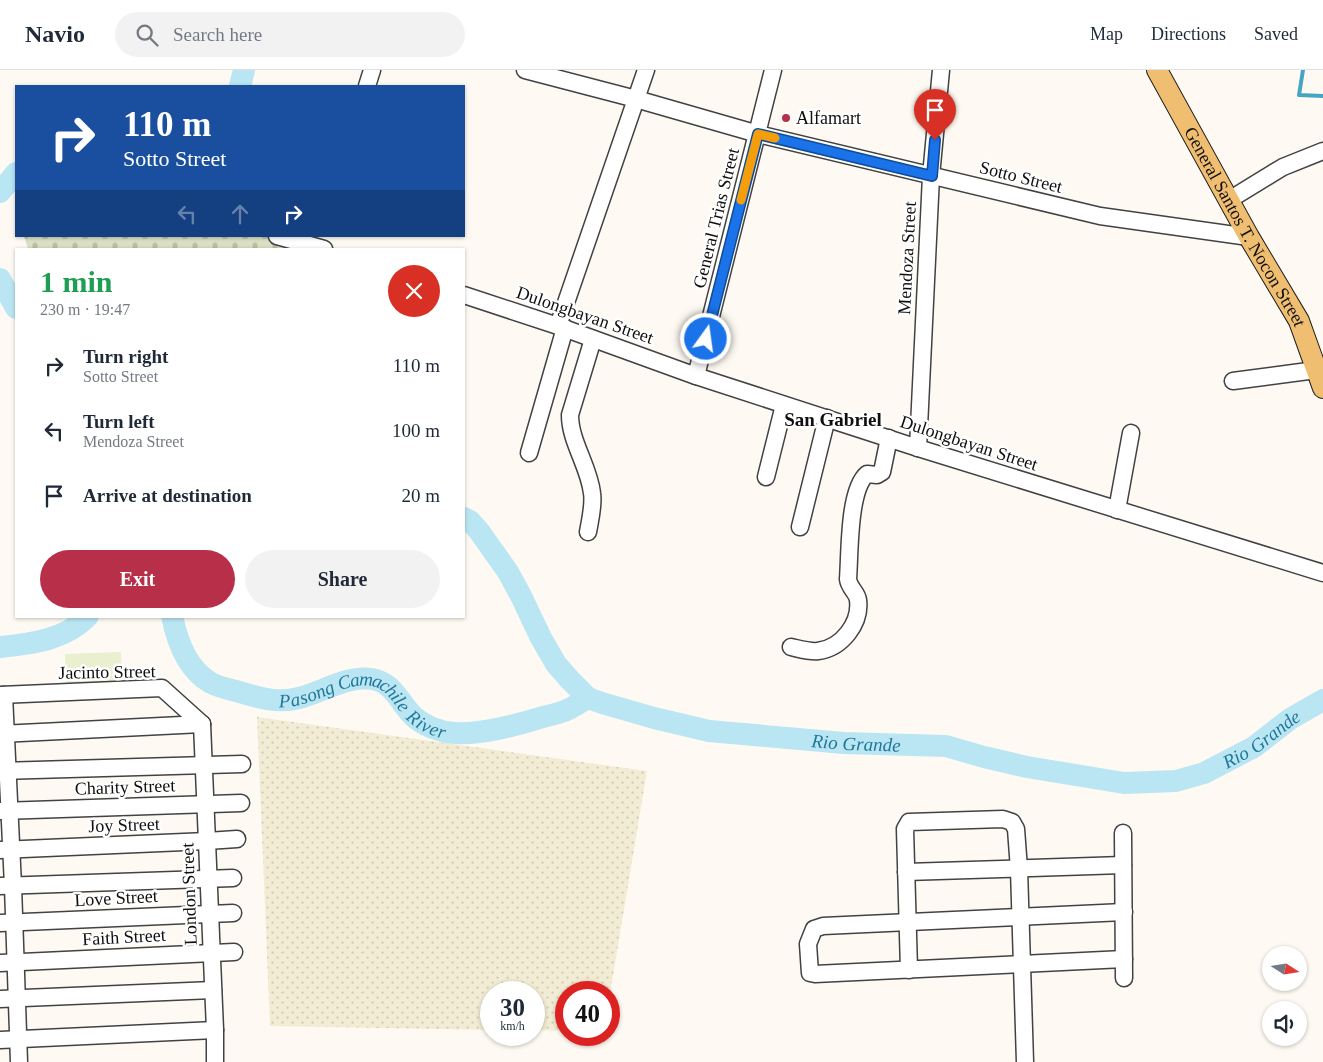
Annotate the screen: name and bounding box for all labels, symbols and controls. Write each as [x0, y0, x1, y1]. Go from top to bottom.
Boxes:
search box [115, 12, 465, 57]
text: Navio [25, 21, 85, 47]
icon: search [133, 21, 161, 49]
text: Search here [173, 24, 262, 45]
text: Map [1090, 24, 1123, 44]
text: Directions [1151, 24, 1226, 44]
text: Saved [1254, 24, 1298, 44]
pin [914, 89, 956, 140]
icon: arrive [921, 96, 949, 124]
icon: right [40, 105, 105, 170]
text: 110 m [123, 105, 211, 144]
place label: Alfamart [796, 108, 861, 128]
marker: Alfamart [780, 112, 792, 124]
street label: General Santos T. Nocon Street [1180, 123, 1310, 329]
text: Sotto Street [123, 146, 226, 171]
street label: General Trias Street [689, 146, 743, 290]
street label: Sotto Street [978, 157, 1064, 197]
icon: left [173, 200, 201, 228]
icon: ahead [226, 200, 254, 228]
icon: right [279, 200, 307, 228]
street label: Mendoza Street [894, 201, 920, 315]
text: 1 min [40, 265, 113, 298]
button: close [388, 265, 440, 317]
street label: Dulongbayan Street [514, 282, 656, 348]
text: 230 m · 19:47 [40, 301, 130, 318]
position arrow [679, 312, 731, 364]
text: Turn right [83, 346, 168, 367]
icon: right [40, 352, 68, 380]
text: 110 m [393, 355, 440, 376]
text: Sotto Street [83, 368, 158, 385]
district label: San Gabriel [784, 409, 882, 430]
text: Turn left [83, 411, 155, 432]
street label: Dulongbayan Street [898, 411, 1040, 475]
icon: left [40, 417, 68, 445]
text: 100 m [392, 420, 440, 441]
text: Mendoza Street [83, 433, 184, 450]
icon: arrive [40, 482, 68, 510]
text: Arrive at destination [83, 485, 252, 506]
text: 20 m [401, 485, 440, 506]
button: Exit [40, 550, 235, 608]
button: Share [245, 550, 440, 608]
street label: Jacinto Street [58, 661, 156, 683]
water label: Pasong Camachile River [277, 668, 449, 742]
water label: Rio Grande [1218, 705, 1303, 773]
water label: Rio Grande [810, 730, 901, 755]
street label: Charity Street [74, 775, 176, 799]
street label: Joy Street [88, 814, 160, 836]
street label: London Street [177, 842, 201, 946]
street label: Love Street [74, 886, 158, 910]
street label: Faith Street [82, 925, 166, 949]
north arrow [1262, 946, 1308, 991]
map controls [1262, 946, 1307, 1046]
speed limit sign: 40 [555, 981, 620, 1046]
text: 30 [500, 994, 525, 1021]
button: sound [1262, 1001, 1307, 1046]
text: km/h [500, 1019, 525, 1033]

